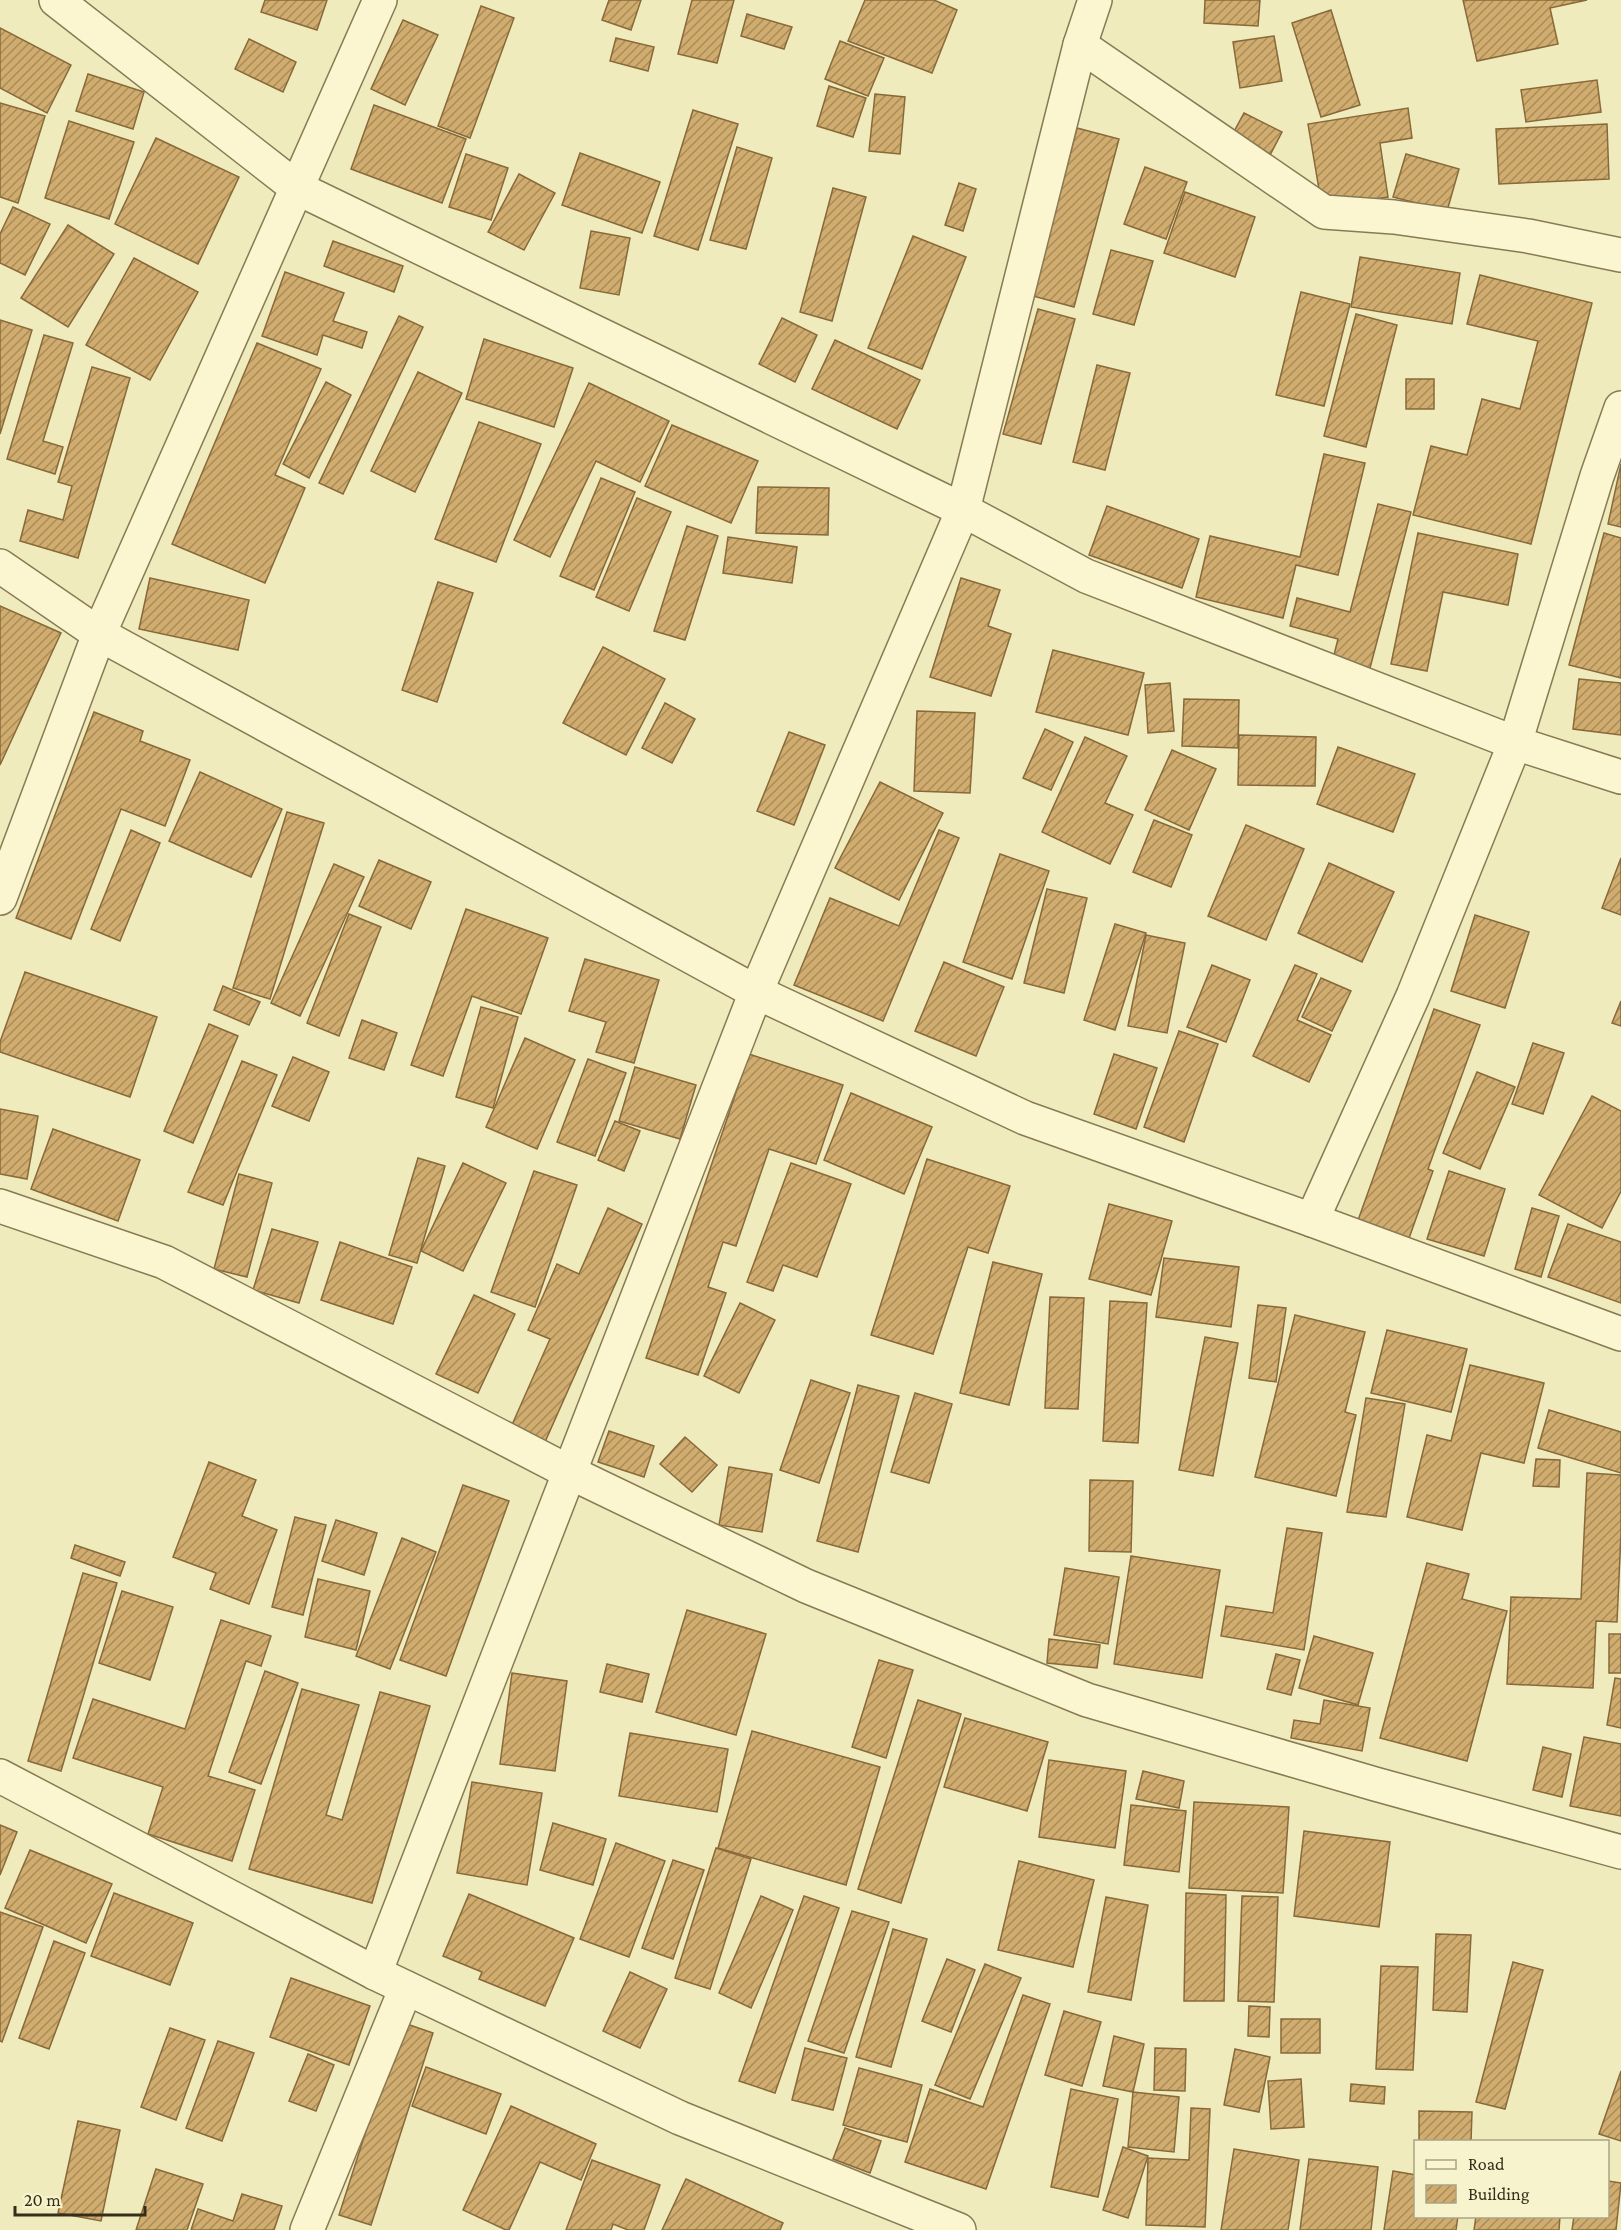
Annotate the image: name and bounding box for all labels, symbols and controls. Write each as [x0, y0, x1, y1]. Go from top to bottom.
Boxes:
legend [1414, 2140, 1609, 2218]
text: Road [1468, 2154, 1505, 2174]
scale bar [15, 2179, 146, 2217]
text: Building [1468, 2184, 1530, 2204]
text: 20 m [24, 2190, 61, 2210]

